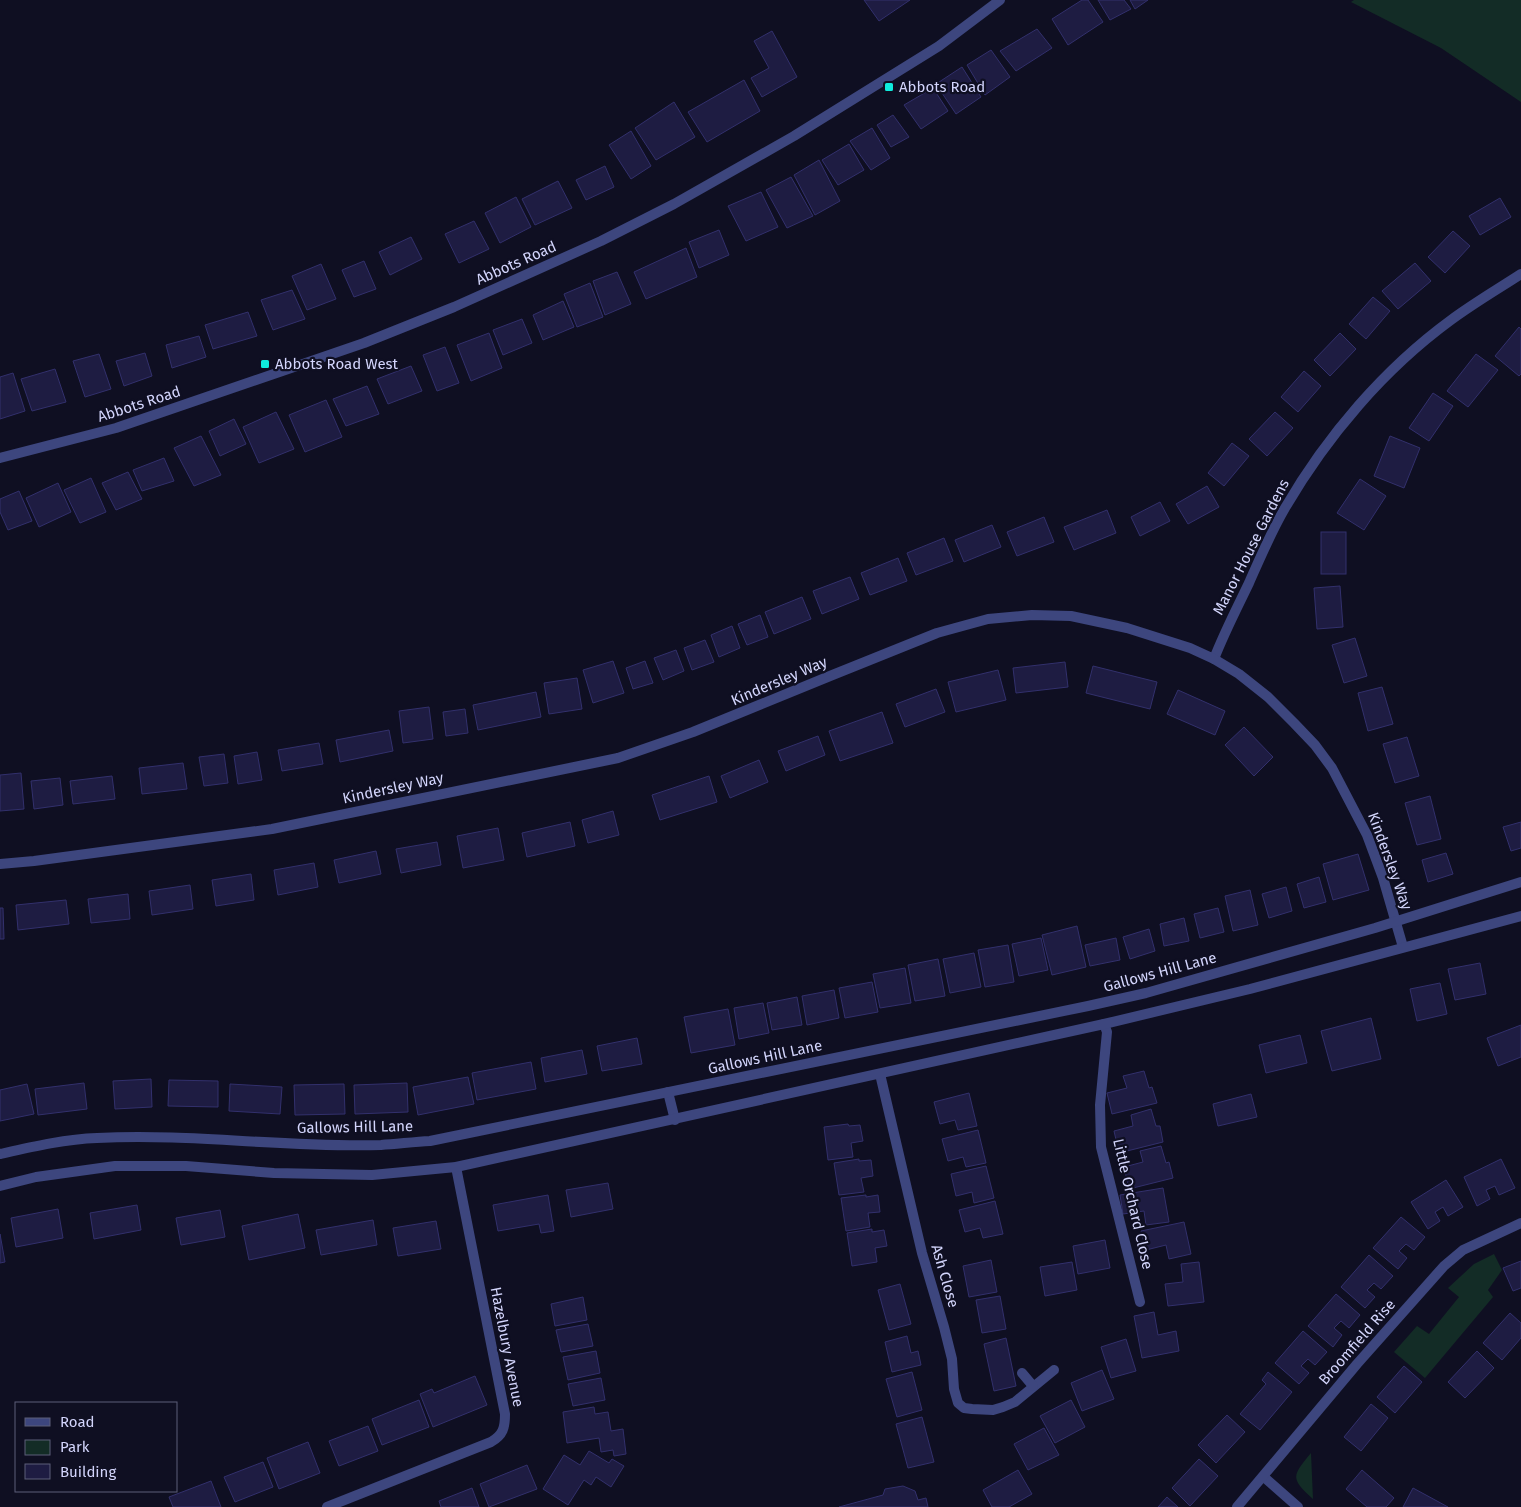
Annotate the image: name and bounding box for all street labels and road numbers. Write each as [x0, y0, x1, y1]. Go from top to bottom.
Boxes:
street label: Abbots Road [473, 237, 559, 289]
street label: Abbots Road [95, 382, 183, 426]
street label: Manor House Gardens [1209, 476, 1293, 618]
street label: Kindersley Way [728, 652, 830, 709]
street label: Kindersley Way [341, 768, 446, 807]
street label: Kindersley Way [1364, 810, 1416, 913]
street label: Gallows Hill Lane [1101, 948, 1219, 996]
street label: Gallows Hill Lane [706, 1036, 824, 1078]
street label: Gallows Hill Lane [297, 1117, 413, 1137]
street label: Little Orchard Close [1109, 1137, 1157, 1271]
street label: Ash Close [927, 1242, 963, 1310]
street label: Hazelbury Avenue [487, 1285, 527, 1409]
street label: Broomfield Rise [1315, 1296, 1399, 1388]

